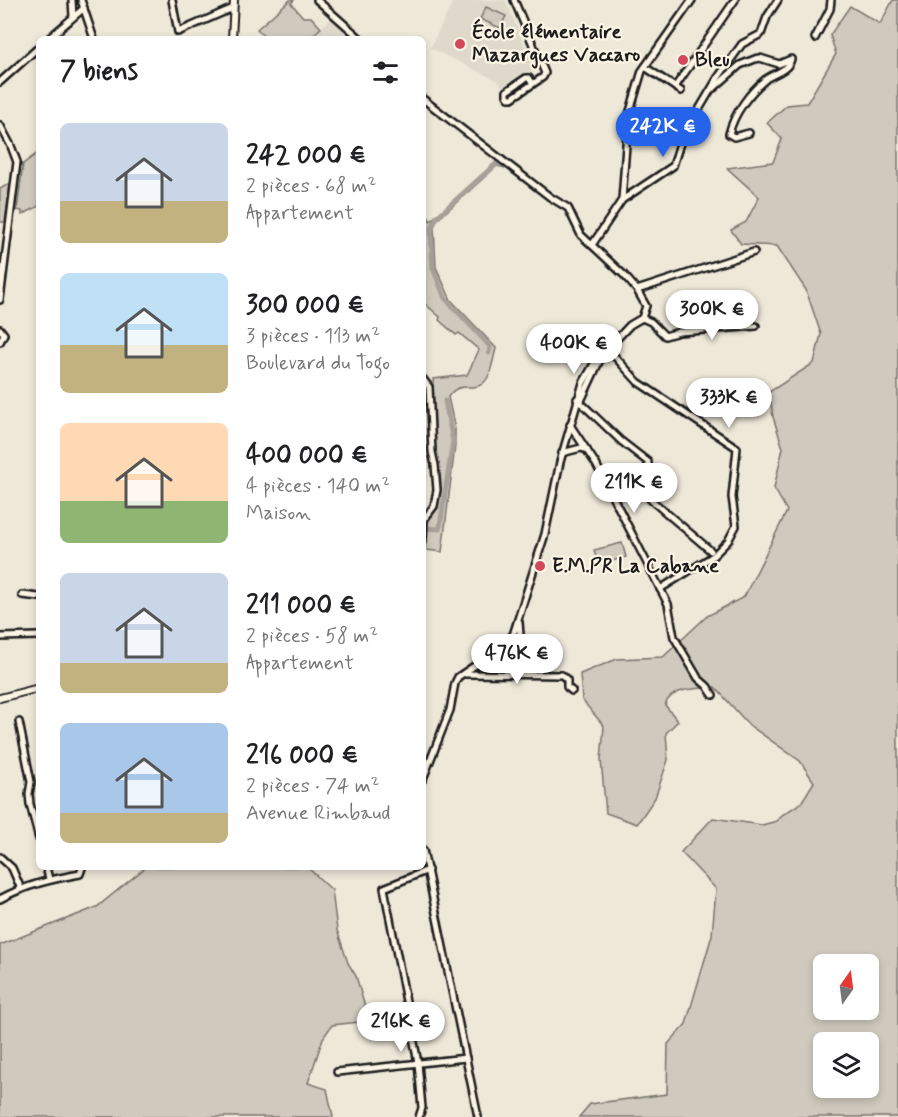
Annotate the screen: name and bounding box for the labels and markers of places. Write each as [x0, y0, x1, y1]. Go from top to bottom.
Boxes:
place label: École élémentaire Mazargues Vaccaro [472, 18, 640, 69]
marker: École élémentaire Mazargues Vaccaro [453, 37, 467, 51]
place label: Bleu [695, 47, 729, 74]
marker: Bleu [676, 53, 690, 67]
pin: 242K € [614, 107, 712, 158]
pin: 300K € [663, 290, 761, 341]
pin: 400K € [525, 324, 623, 375]
pin: 333K € [680, 378, 778, 429]
pin: 211K € [585, 463, 683, 514]
place label: E.M.PR La Cabane [552, 553, 719, 580]
marker: E.M.PR La Cabane [533, 559, 547, 573]
pin: 476K € [468, 634, 566, 685]
pin: 216K € [352, 1002, 450, 1053]

